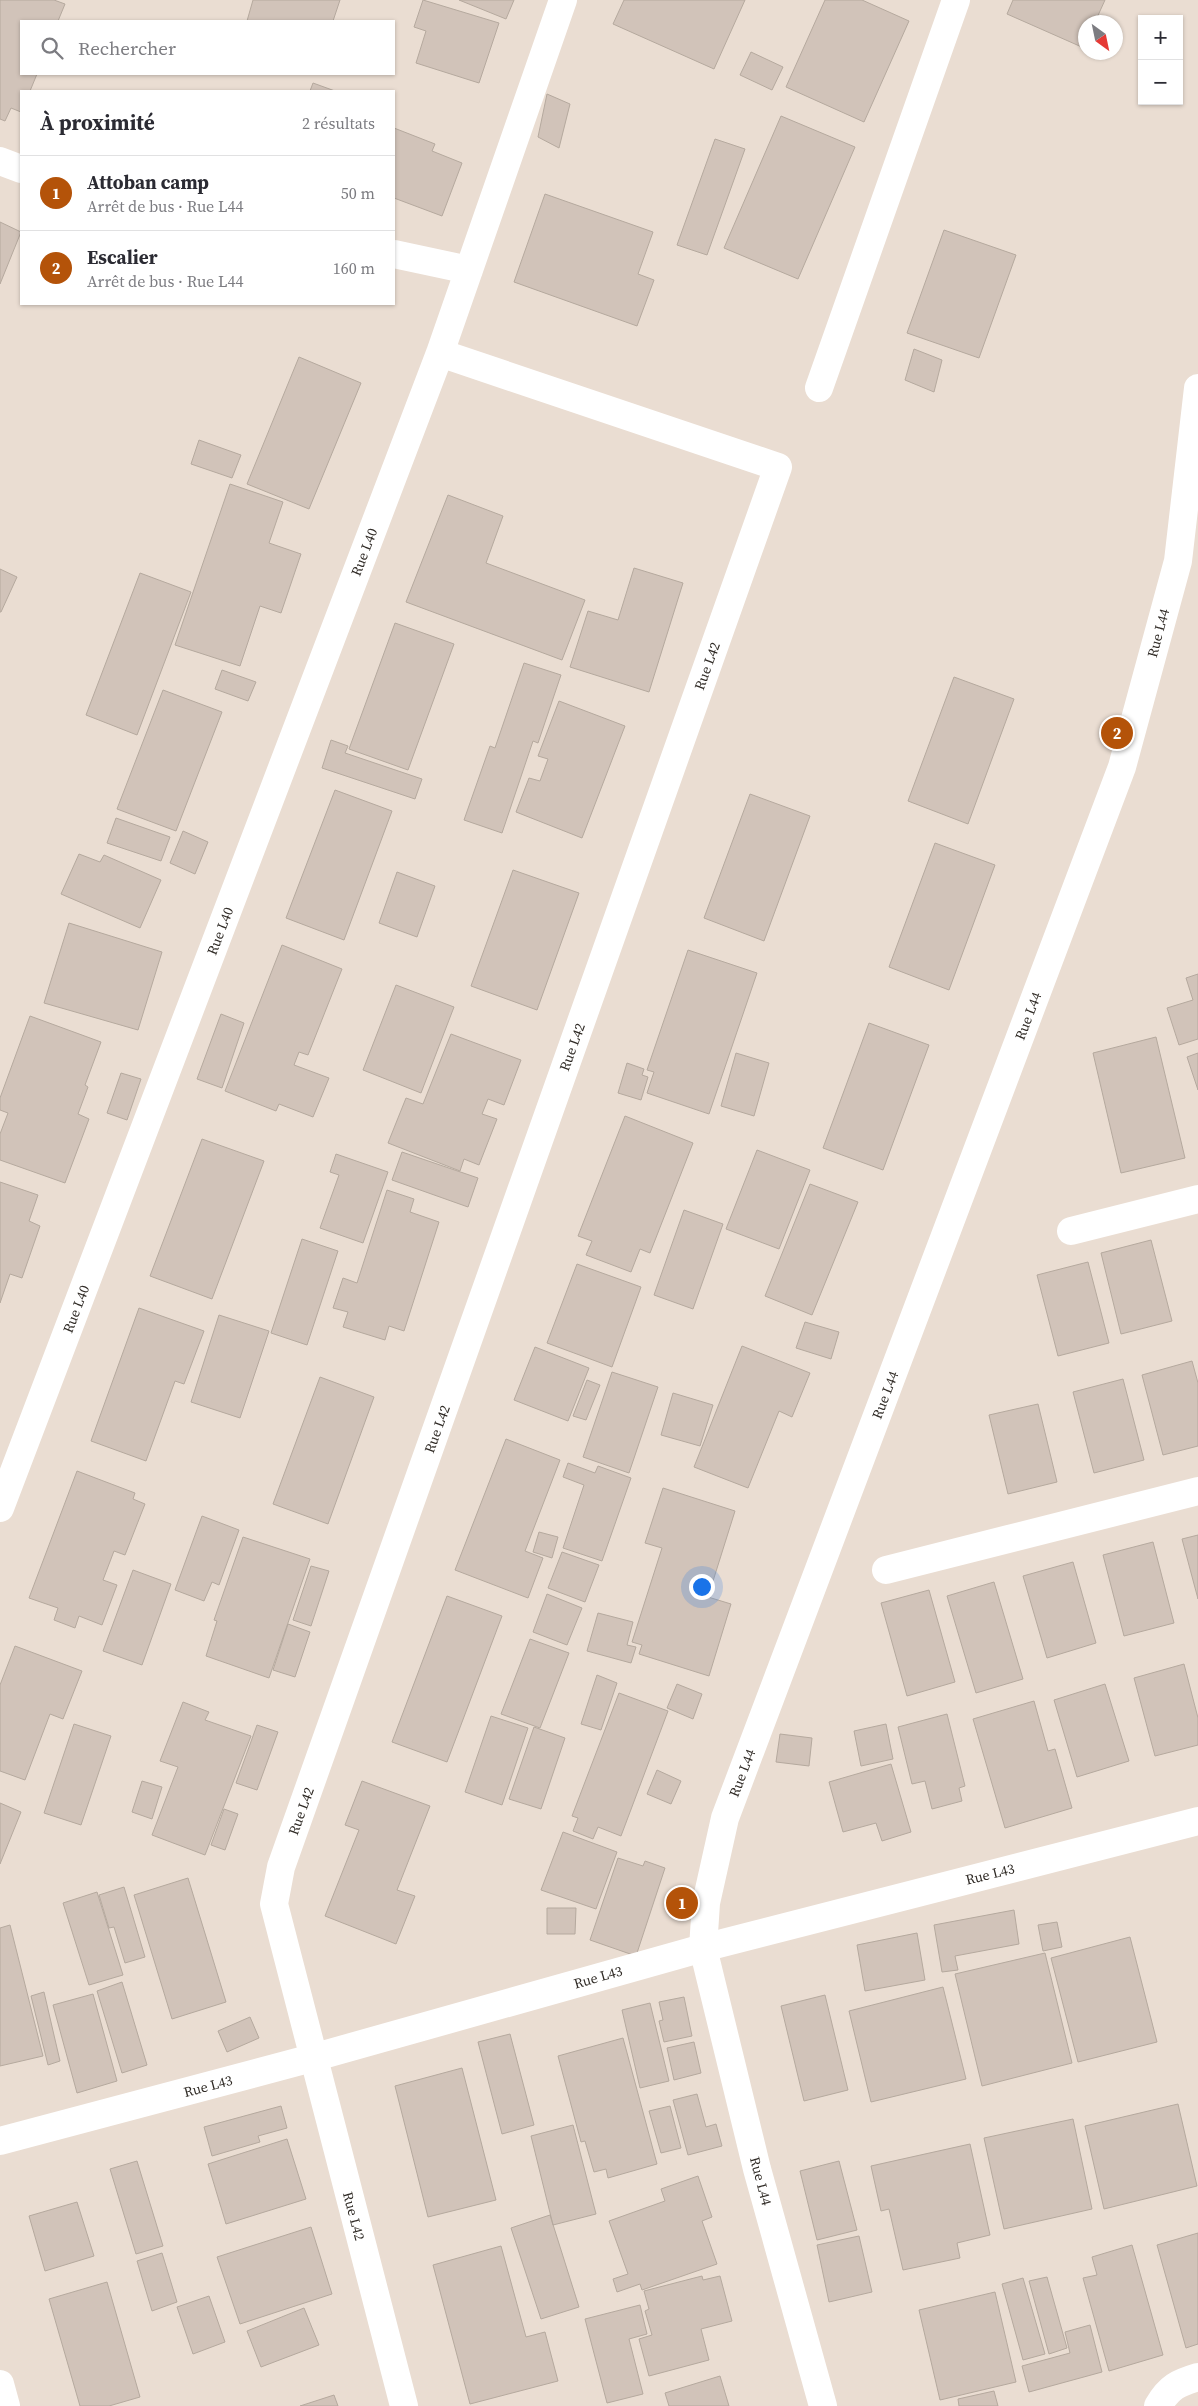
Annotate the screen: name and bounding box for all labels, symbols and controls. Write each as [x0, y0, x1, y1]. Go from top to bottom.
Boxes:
north arrow [1078, 15, 1123, 60]
map controls [1138, 15, 1183, 105]
button: + [1138, 15, 1183, 60]
search box [20, 20, 395, 75]
icon: search [38, 34, 66, 62]
text: Rechercher [78, 35, 176, 61]
button: − [1138, 60, 1183, 105]
text: À proximité [40, 108, 155, 137]
text: 2 résultats [302, 112, 375, 134]
text: Attoban camp [87, 169, 209, 195]
text: 1 [52, 182, 60, 204]
text: 50 m [341, 182, 375, 204]
text: Arrêt de bus · Rue L44 [87, 195, 243, 217]
text: Escalier [87, 244, 158, 270]
text: 2 [52, 257, 60, 279]
text: 160 m [333, 257, 375, 279]
text: Arrêt de bus · Rue L44 [87, 270, 243, 292]
street label: Rue L40 [346, 525, 382, 579]
street label: Rue L44 [1142, 606, 1174, 660]
street label: Rue L42 [689, 639, 725, 693]
pin: 2 [1101, 714, 1133, 752]
street label: Rue L40 [202, 904, 238, 958]
street label: Rue L44 [1010, 989, 1046, 1043]
street label: Rue L42 [554, 1020, 590, 1074]
street label: Rue L40 [58, 1282, 94, 1336]
street label: Rue L44 [867, 1368, 903, 1422]
street label: Rue L42 [419, 1402, 455, 1456]
your location [689, 1574, 715, 1600]
street label: Rue L44 [724, 1746, 760, 1800]
street label: Rue L42 [283, 1784, 319, 1838]
street label: Rue L43 [963, 1858, 1017, 1890]
pin: 1 [666, 1884, 698, 1922]
street label: Rue L43 [571, 1961, 625, 1993]
street label: Rue L43 [181, 2070, 235, 2102]
street label: Rue L44 [745, 2154, 777, 2208]
street label: Rue L42 [338, 2189, 370, 2243]

